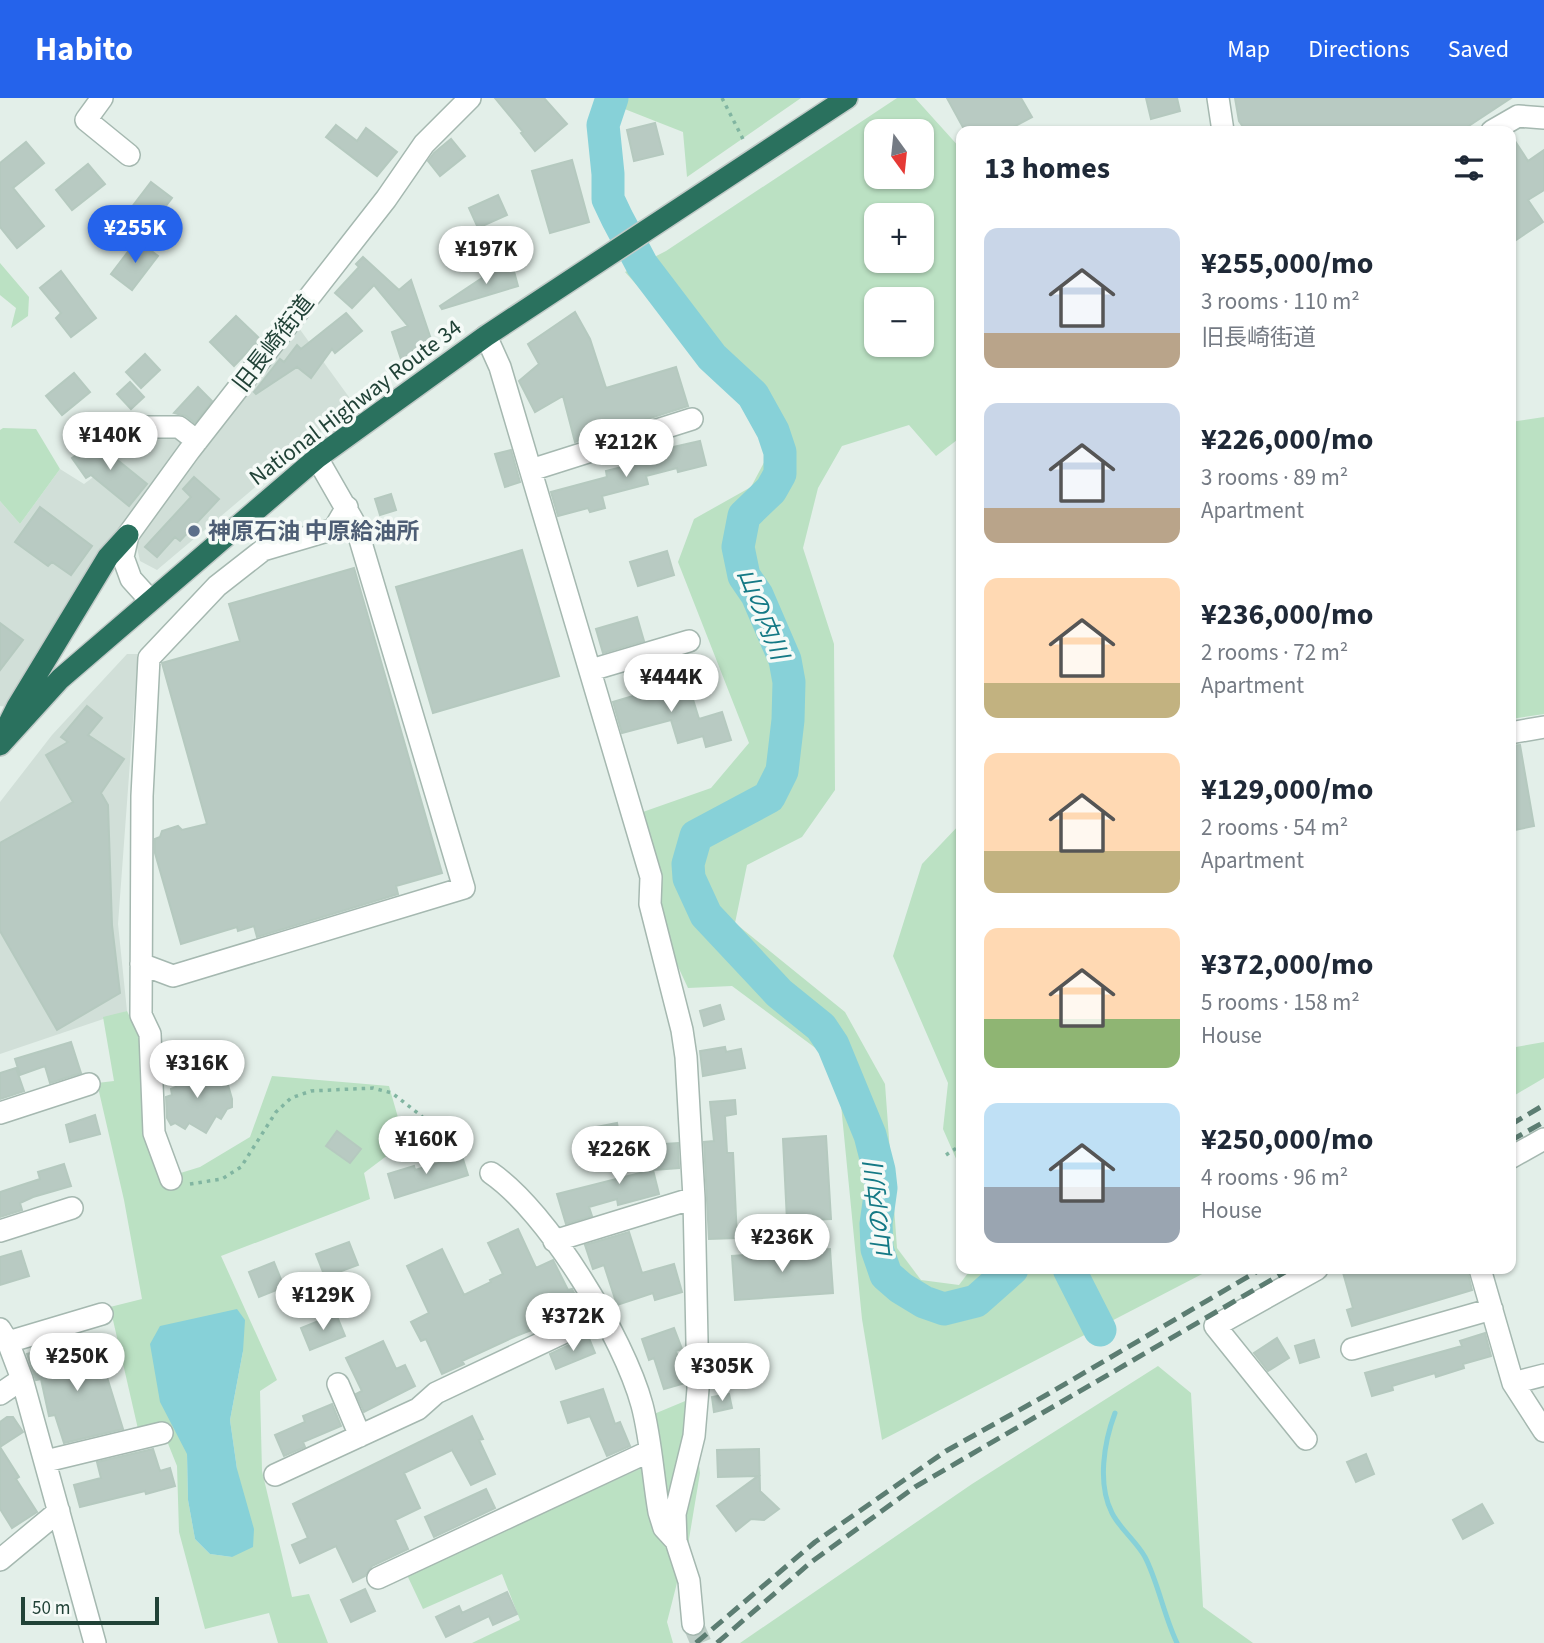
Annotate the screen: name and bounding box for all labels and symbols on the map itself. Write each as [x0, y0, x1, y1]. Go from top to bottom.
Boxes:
north arrow [864, 119, 934, 189]
pin: ¥255K [86, 206, 184, 265]
pin: ¥197K [437, 226, 535, 286]
street label: 旧長崎街道 [225, 288, 322, 399]
street label: National Highway Route 34 [242, 311, 469, 493]
pin: ¥140K [61, 412, 159, 472]
pin: ¥212K [577, 420, 675, 479]
place label: 神原石油 中原給油所 [208, 515, 420, 548]
marker: 神原石油 中原給油所 [186, 523, 202, 539]
water label: 山の内川 [728, 563, 798, 668]
pin: ¥444K [622, 654, 720, 714]
pin: ¥316K [148, 1040, 246, 1100]
pin: ¥160K [377, 1116, 475, 1176]
pin: ¥226K [570, 1126, 668, 1186]
water label: 山の内川 [856, 1158, 901, 1261]
pin: ¥236K [733, 1214, 831, 1274]
pin: ¥129K [274, 1272, 372, 1332]
pin: ¥372K [524, 1294, 622, 1353]
pin: ¥250K [28, 1334, 126, 1393]
pin: ¥305K [673, 1344, 771, 1403]
scale bar [21, 1594, 159, 1626]

